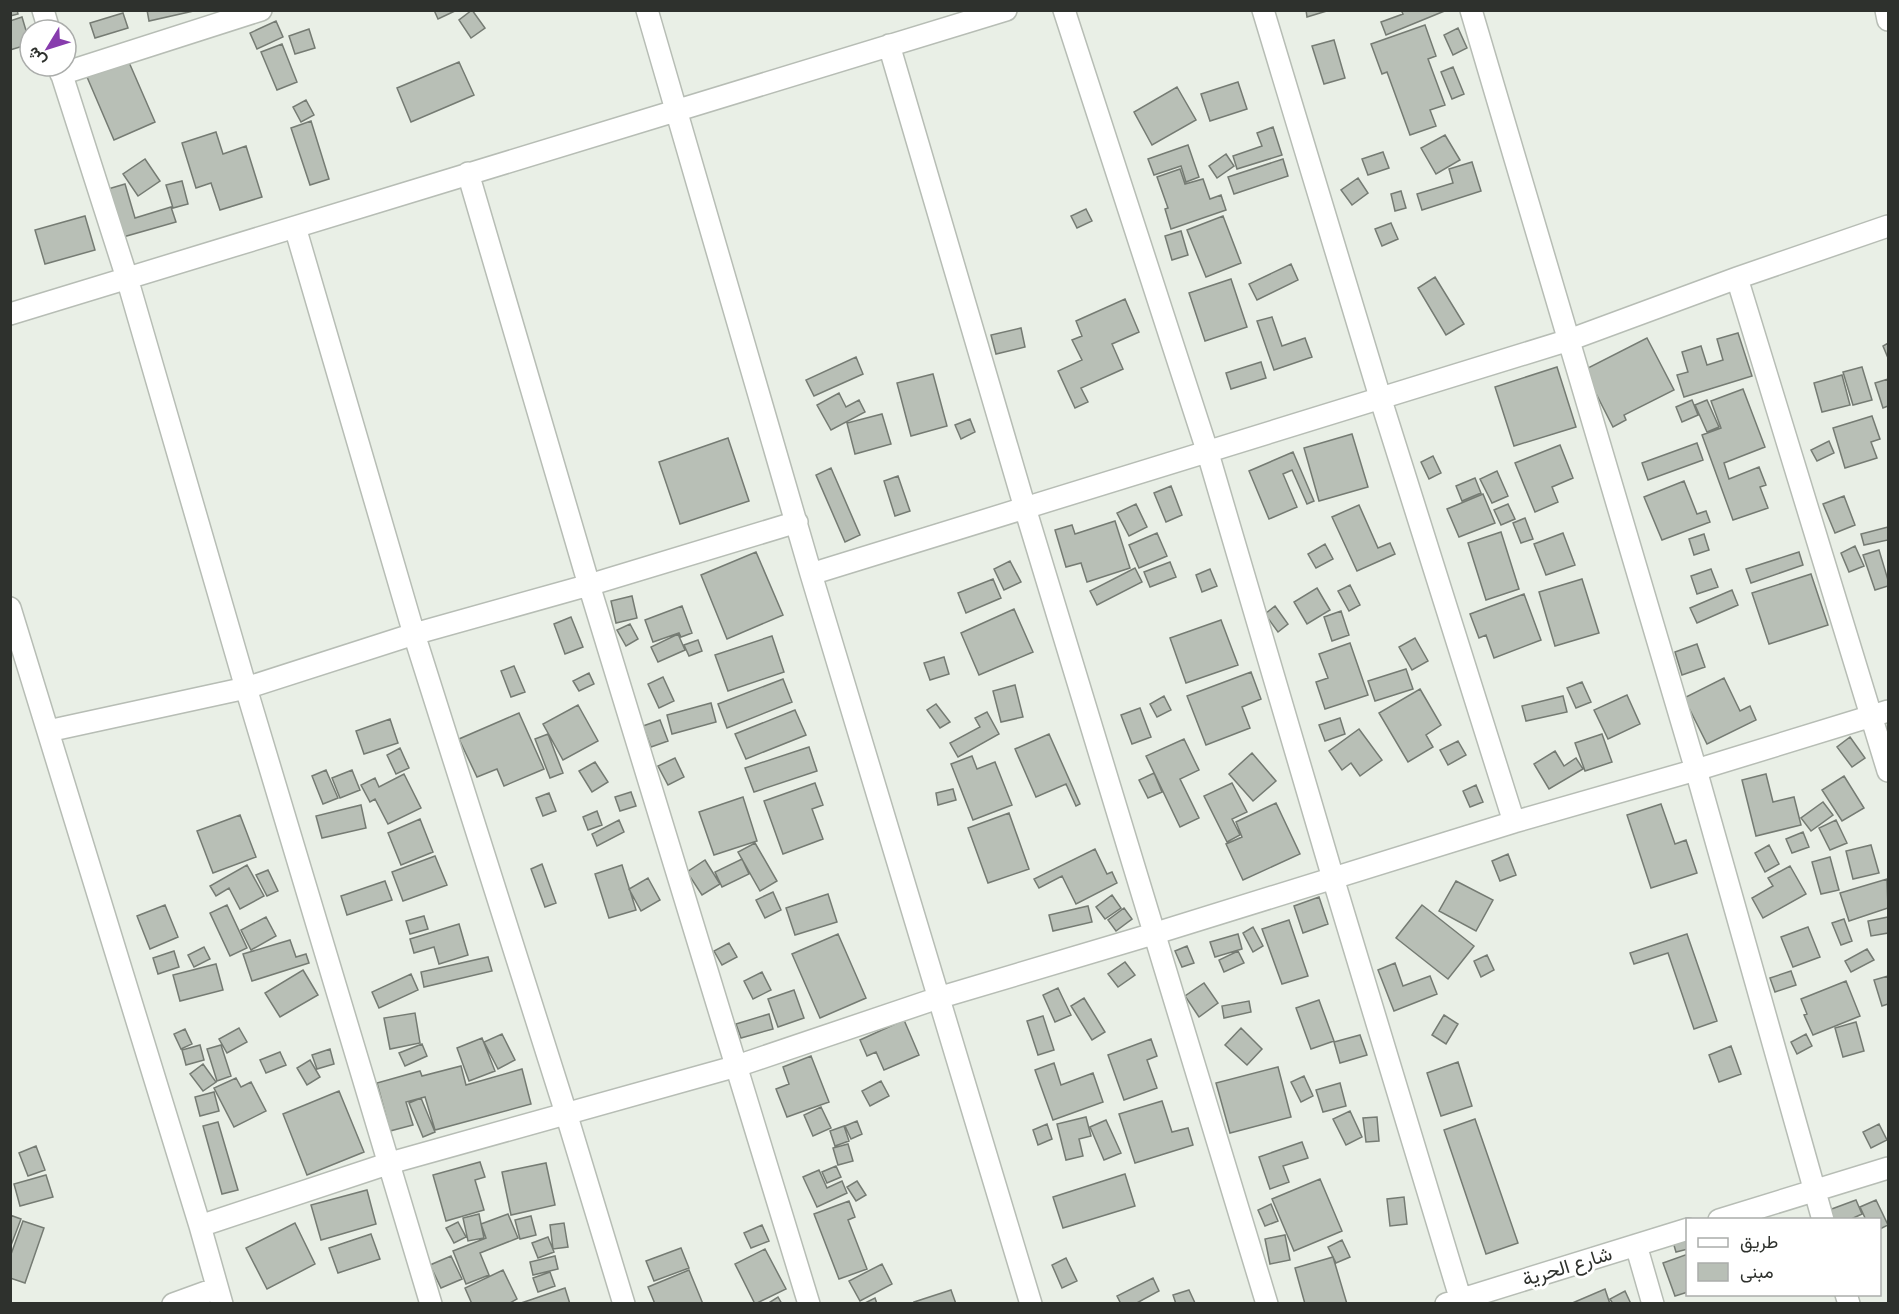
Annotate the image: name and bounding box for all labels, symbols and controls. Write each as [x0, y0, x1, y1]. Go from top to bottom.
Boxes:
north arrow [18, 18, 78, 78]
text: ش [22, 43, 51, 72]
legend [1686, 1218, 1881, 1296]
text: طريق [1740, 1229, 1778, 1253]
street label: شارع الحرية [1519, 1239, 1615, 1293]
text: مبنى [1740, 1259, 1774, 1283]

